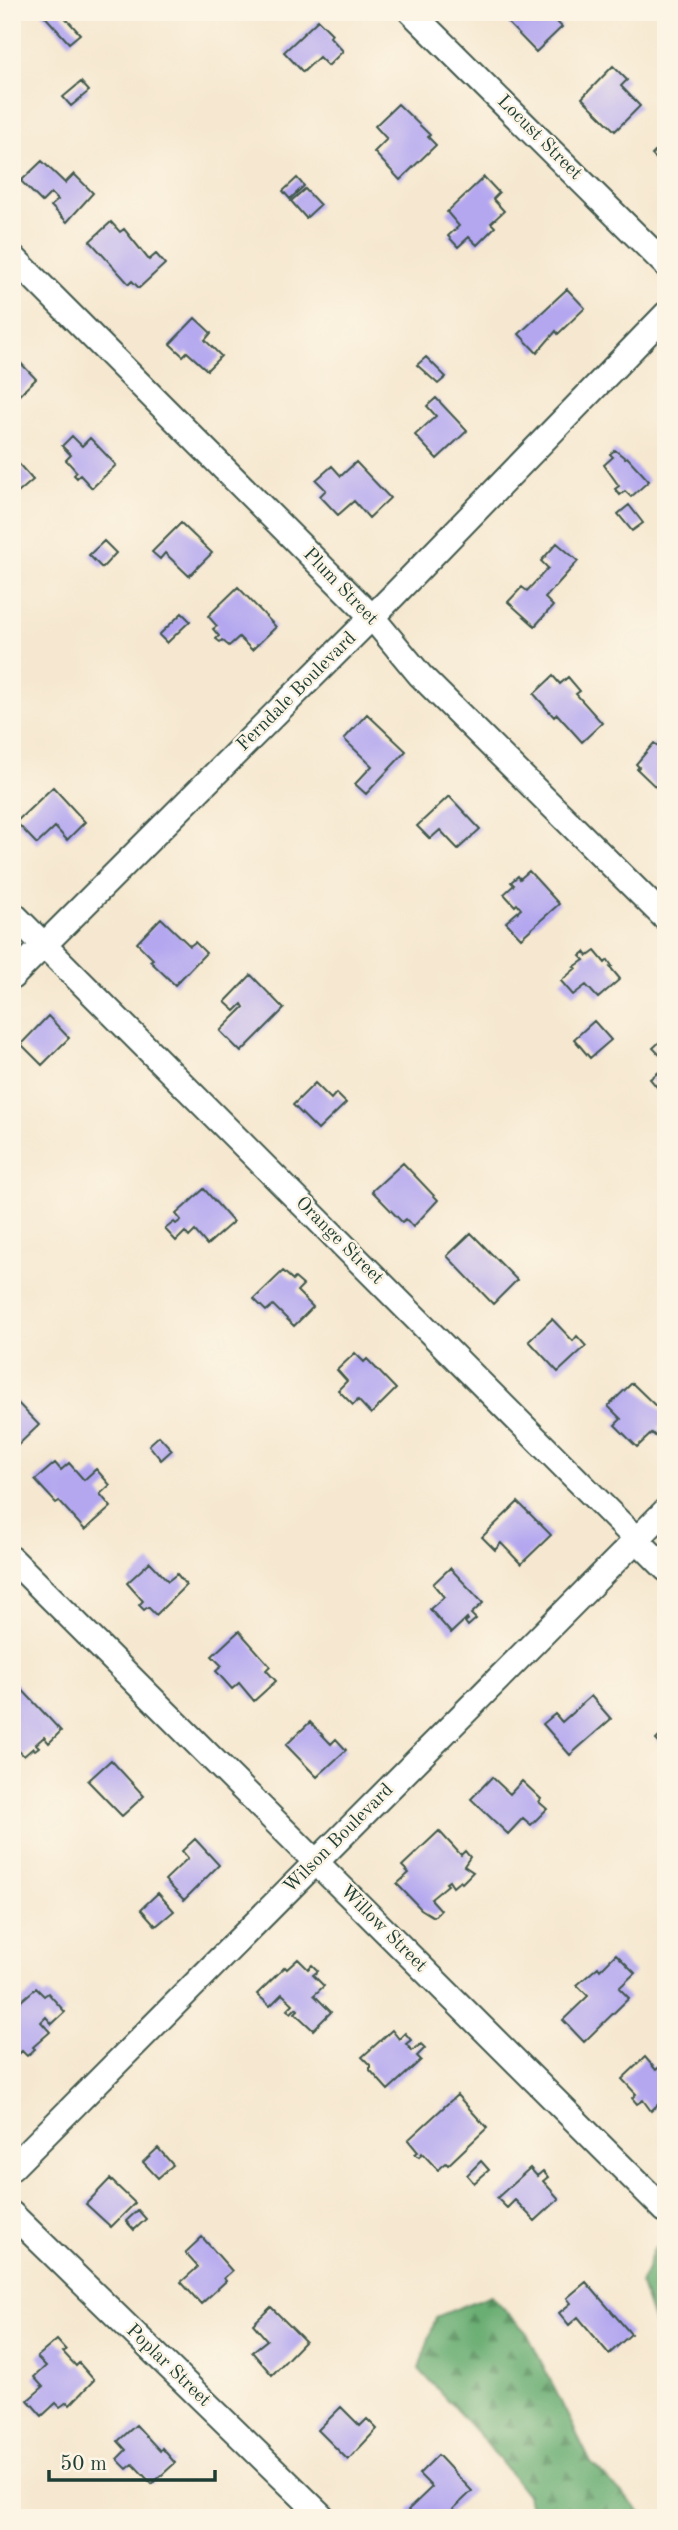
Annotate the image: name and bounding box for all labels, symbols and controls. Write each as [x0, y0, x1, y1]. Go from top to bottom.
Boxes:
street label: Locust Street [493, 92, 585, 184]
street label: Plum Street [299, 545, 381, 629]
street label: Ferndale Boulevard [234, 629, 360, 755]
street label: Orange Street [291, 1193, 387, 1289]
street label: Wilson Boulevard [281, 1781, 397, 1897]
street label: Willow Street [336, 1882, 430, 1976]
street label: Poplar Street [122, 2321, 214, 2411]
scale bar [49, 2439, 215, 2483]
text: 50 m [60, 2454, 107, 2475]

